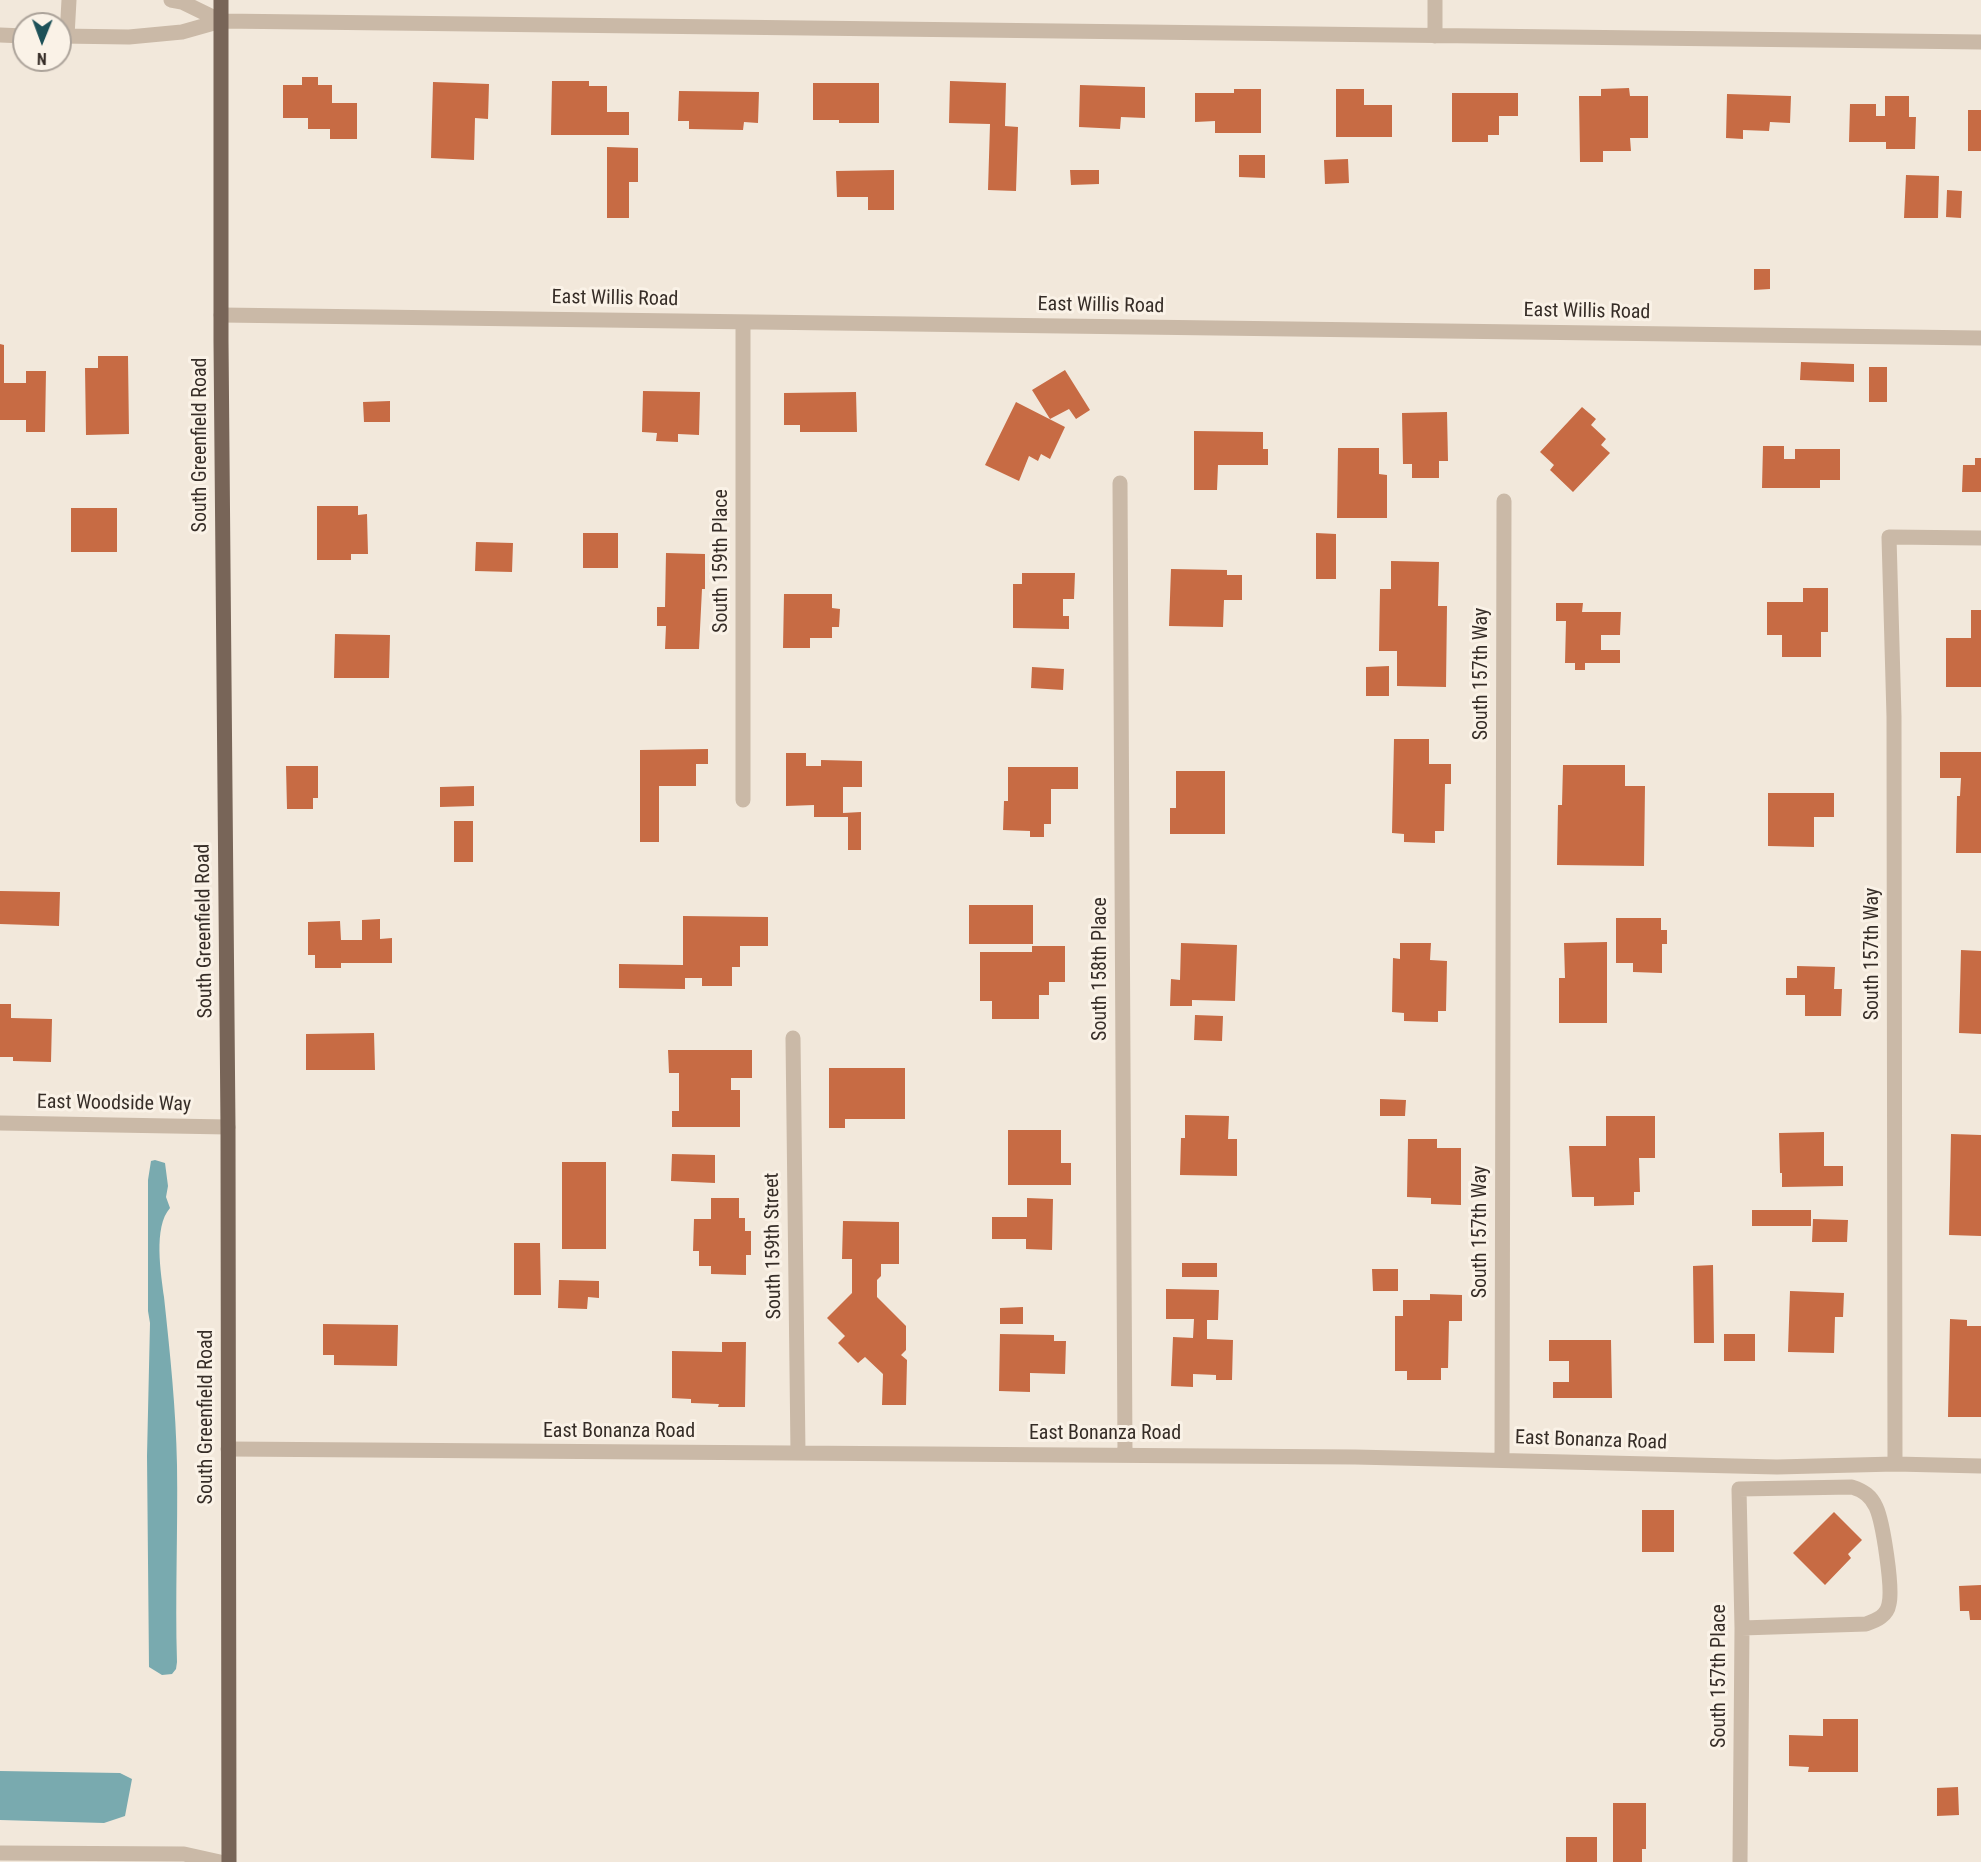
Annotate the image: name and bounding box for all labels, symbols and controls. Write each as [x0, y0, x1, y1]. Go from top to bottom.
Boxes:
north arrow [12, 12, 72, 72]
text: N [37, 49, 47, 68]
street label: East Willis Road [551, 286, 679, 312]
street label: East Willis Road [1037, 293, 1165, 319]
street label: East Willis Road [1523, 299, 1651, 325]
street label: South Greenfield Road [189, 358, 213, 532]
street label: South 159th Place [710, 489, 734, 633]
street label: South 157th Way [1470, 608, 1494, 740]
street label: South Greenfield Road [191, 843, 219, 1019]
street label: South 157th Way [1861, 888, 1885, 1020]
street label: South 158th Place [1089, 897, 1113, 1041]
street label: East Woodside Way [37, 1091, 191, 1117]
street label: South 157th Way [1469, 1166, 1493, 1298]
street label: South 159th Street [761, 1172, 787, 1320]
street label: South Greenfield Road [195, 1330, 219, 1504]
street label: East Bonanza Road [543, 1420, 695, 1444]
street label: East Bonanza Road [1029, 1422, 1181, 1446]
street label: East Bonanza Road [1515, 1426, 1667, 1456]
street label: South 157th Place [1708, 1604, 1732, 1748]

